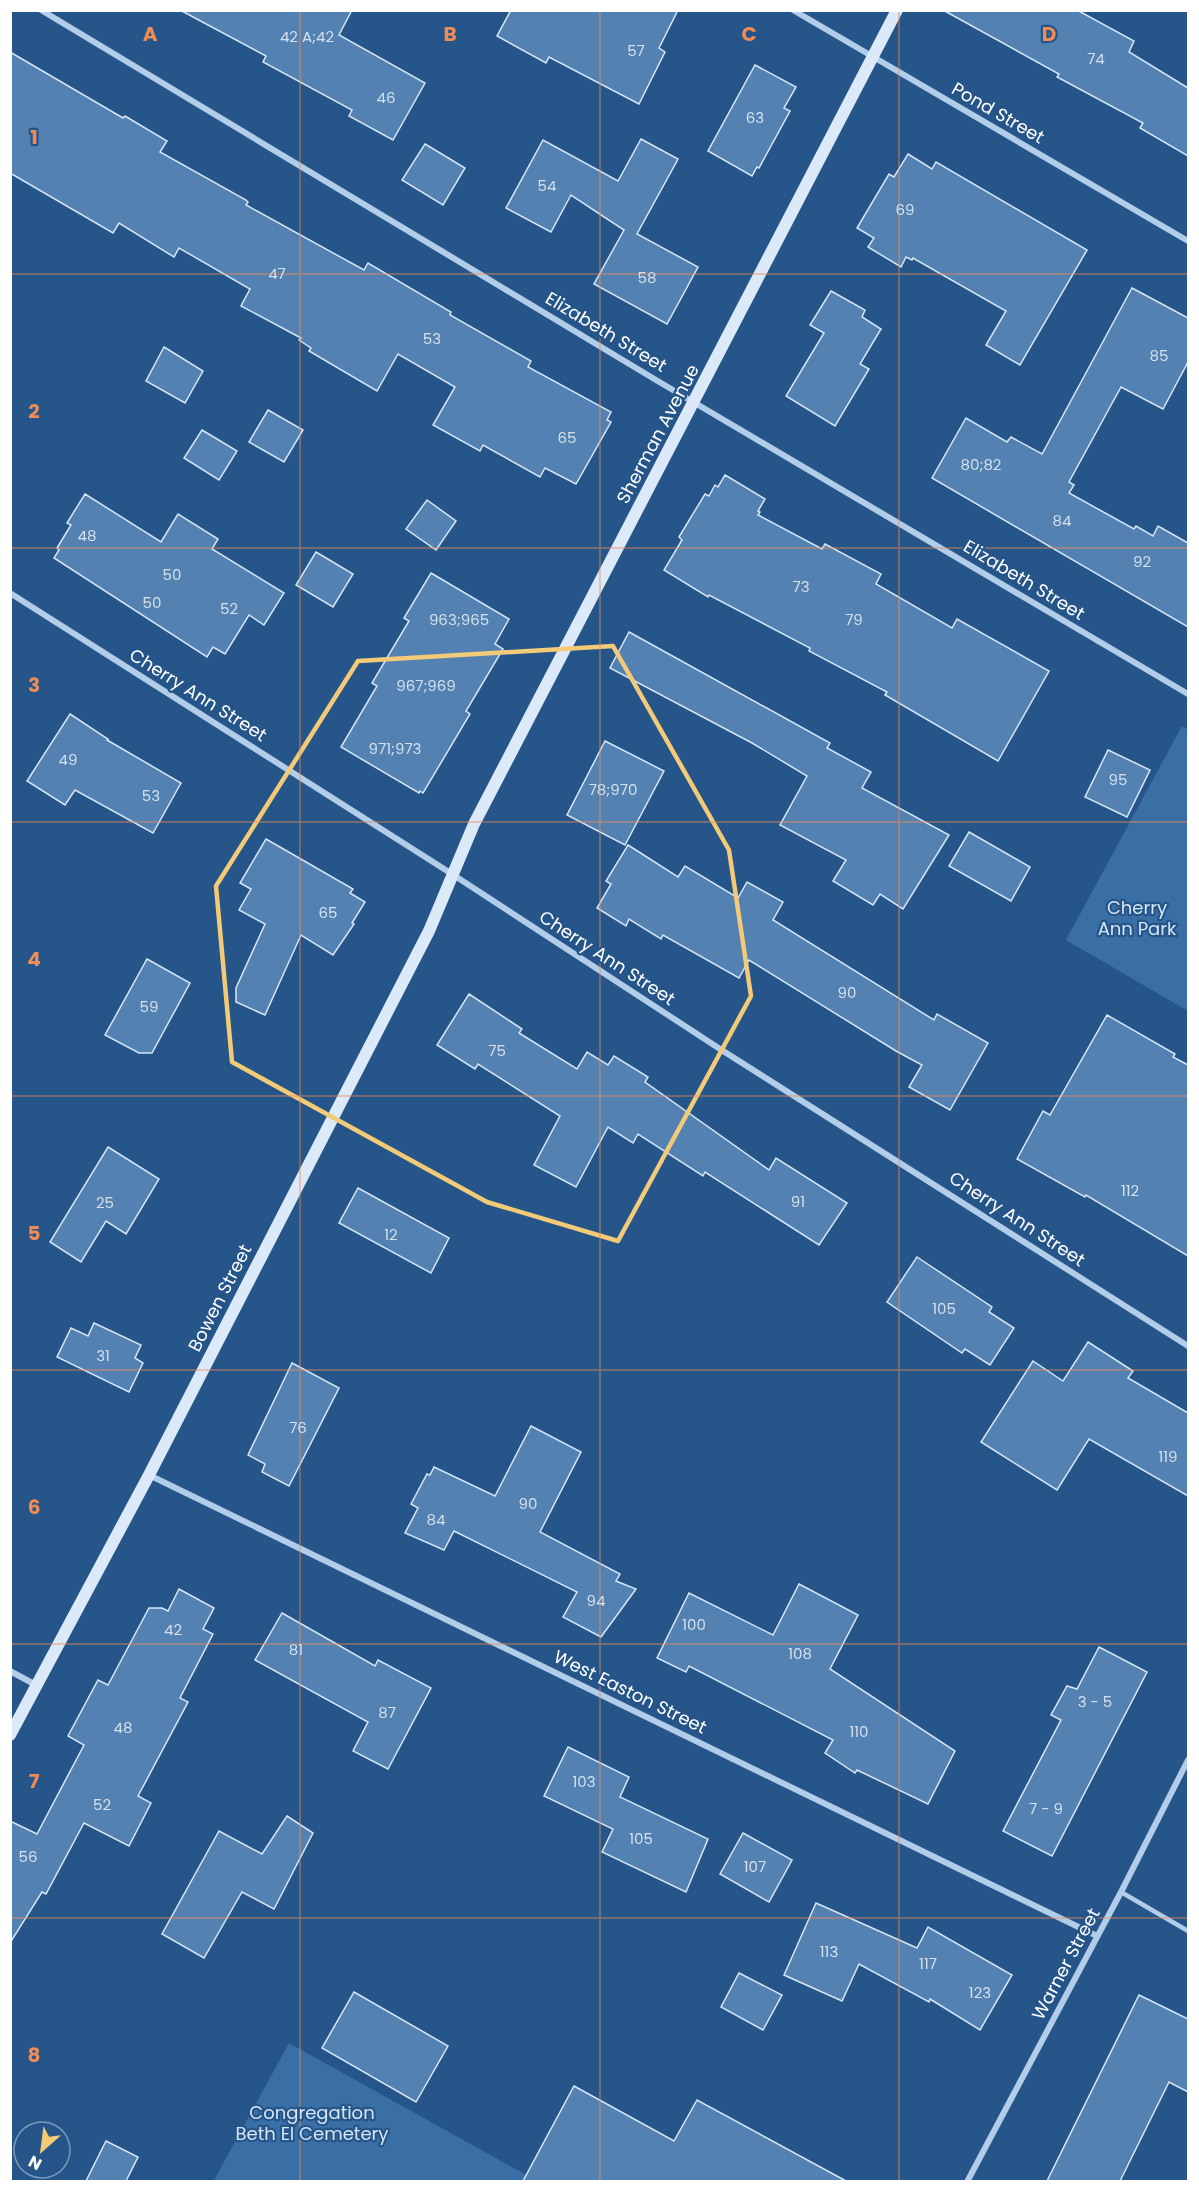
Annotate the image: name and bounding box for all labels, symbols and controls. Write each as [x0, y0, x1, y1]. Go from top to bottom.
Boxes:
text: A [143, 20, 158, 48]
text: B [443, 20, 457, 48]
text: C [741, 20, 757, 48]
text: D [1042, 20, 1056, 48]
house number: 42 A;42 [280, 26, 334, 47]
house number: 57 [627, 40, 645, 61]
house number: 74 [1087, 48, 1105, 69]
street label: Pond Street [947, 76, 1049, 149]
house number: 46 [377, 87, 395, 108]
house number: 63 [746, 107, 764, 128]
text: 1 [30, 123, 38, 151]
house number: 54 [538, 175, 556, 196]
house number: 69 [896, 199, 914, 220]
house number: 47 [268, 263, 286, 284]
house number: 58 [638, 267, 656, 288]
street label: Elizabeth Street [541, 285, 672, 378]
house number: 53 [423, 328, 441, 349]
house number: 85 [1150, 345, 1168, 366]
street label: Sherman Avenue [610, 360, 705, 508]
text: 2 [28, 397, 40, 425]
house number: 65 [558, 427, 576, 448]
house number: 80;82 [961, 454, 1001, 475]
house number: 84 [1053, 510, 1071, 531]
house number: 48 [78, 525, 96, 546]
street label: Elizabeth Street [959, 533, 1090, 626]
house number: 92 [1133, 551, 1151, 572]
house number: 50 [163, 564, 181, 585]
house number: 73 [792, 576, 810, 597]
house number: 50 [143, 592, 161, 613]
house number: 52 [220, 598, 238, 619]
house number: 963;965 [429, 609, 489, 630]
house number: 79 [845, 609, 863, 630]
street label: Cherry Ann Street [125, 642, 272, 747]
text: 3 [28, 671, 40, 699]
house number: 967;969 [396, 675, 456, 696]
house number: 971;973 [369, 738, 421, 759]
house number: 49 [59, 749, 77, 770]
house number: 95 [1109, 769, 1127, 790]
house number: 78;970 [589, 779, 637, 800]
house number: 53 [142, 785, 160, 806]
park label: Cherry Ann Park [1098, 895, 1177, 941]
house number: 65 [319, 902, 337, 923]
street label: Cherry Ann Street [534, 904, 680, 1011]
text: 4 [27, 945, 41, 973]
house number: 90 [838, 982, 856, 1003]
house number: 59 [140, 996, 158, 1017]
house number: 75 [488, 1040, 506, 1061]
street label: Cherry Ann Street [944, 1165, 1090, 1272]
house number: 112 [1121, 1180, 1139, 1201]
house number: 91 [791, 1191, 805, 1212]
house number: 25 [96, 1192, 114, 1213]
text: 5 [28, 1219, 41, 1247]
house number: 12 [384, 1224, 398, 1245]
street label: Bowen Street [182, 1240, 257, 1356]
house number: 105 [932, 1298, 956, 1319]
house number: 31 [96, 1345, 110, 1366]
house number: 76 [289, 1417, 307, 1438]
house number: 119 [1158, 1446, 1178, 1467]
text: 6 [28, 1493, 40, 1521]
house number: 90 [519, 1493, 537, 1514]
house number: 84 [427, 1509, 445, 1530]
house number: 94 [587, 1590, 605, 1611]
house number: 100 [682, 1614, 706, 1635]
house number: 42 [164, 1619, 182, 1640]
house number: 81 [289, 1639, 303, 1660]
house number: 108 [788, 1643, 812, 1664]
street label: West Easton Street [550, 1644, 711, 1739]
house number: 3 - 5 [1078, 1691, 1112, 1712]
house number: 87 [378, 1702, 396, 1723]
house number: 48 [114, 1717, 132, 1738]
house number: 110 [849, 1721, 869, 1742]
text: 7 [29, 1767, 40, 1795]
house number: 103 [572, 1771, 596, 1792]
house number: 52 [93, 1794, 111, 1815]
house number: 7 - 9 [1029, 1798, 1063, 1819]
house number: 105 [629, 1828, 653, 1849]
house number: 56 [19, 1846, 37, 1867]
house number: 107 [744, 1856, 766, 1877]
street label: Warner Street [1026, 1903, 1106, 2024]
house number: 113 [820, 1941, 838, 1962]
house number: 117 [919, 1953, 937, 1974]
house number: 123 [969, 1982, 991, 2003]
text: 8 [28, 2041, 40, 2069]
park label: Congregation Beth El Cemetery [236, 2100, 388, 2146]
north arrow [12, 2120, 72, 2180]
text: N [24, 2150, 46, 2176]

